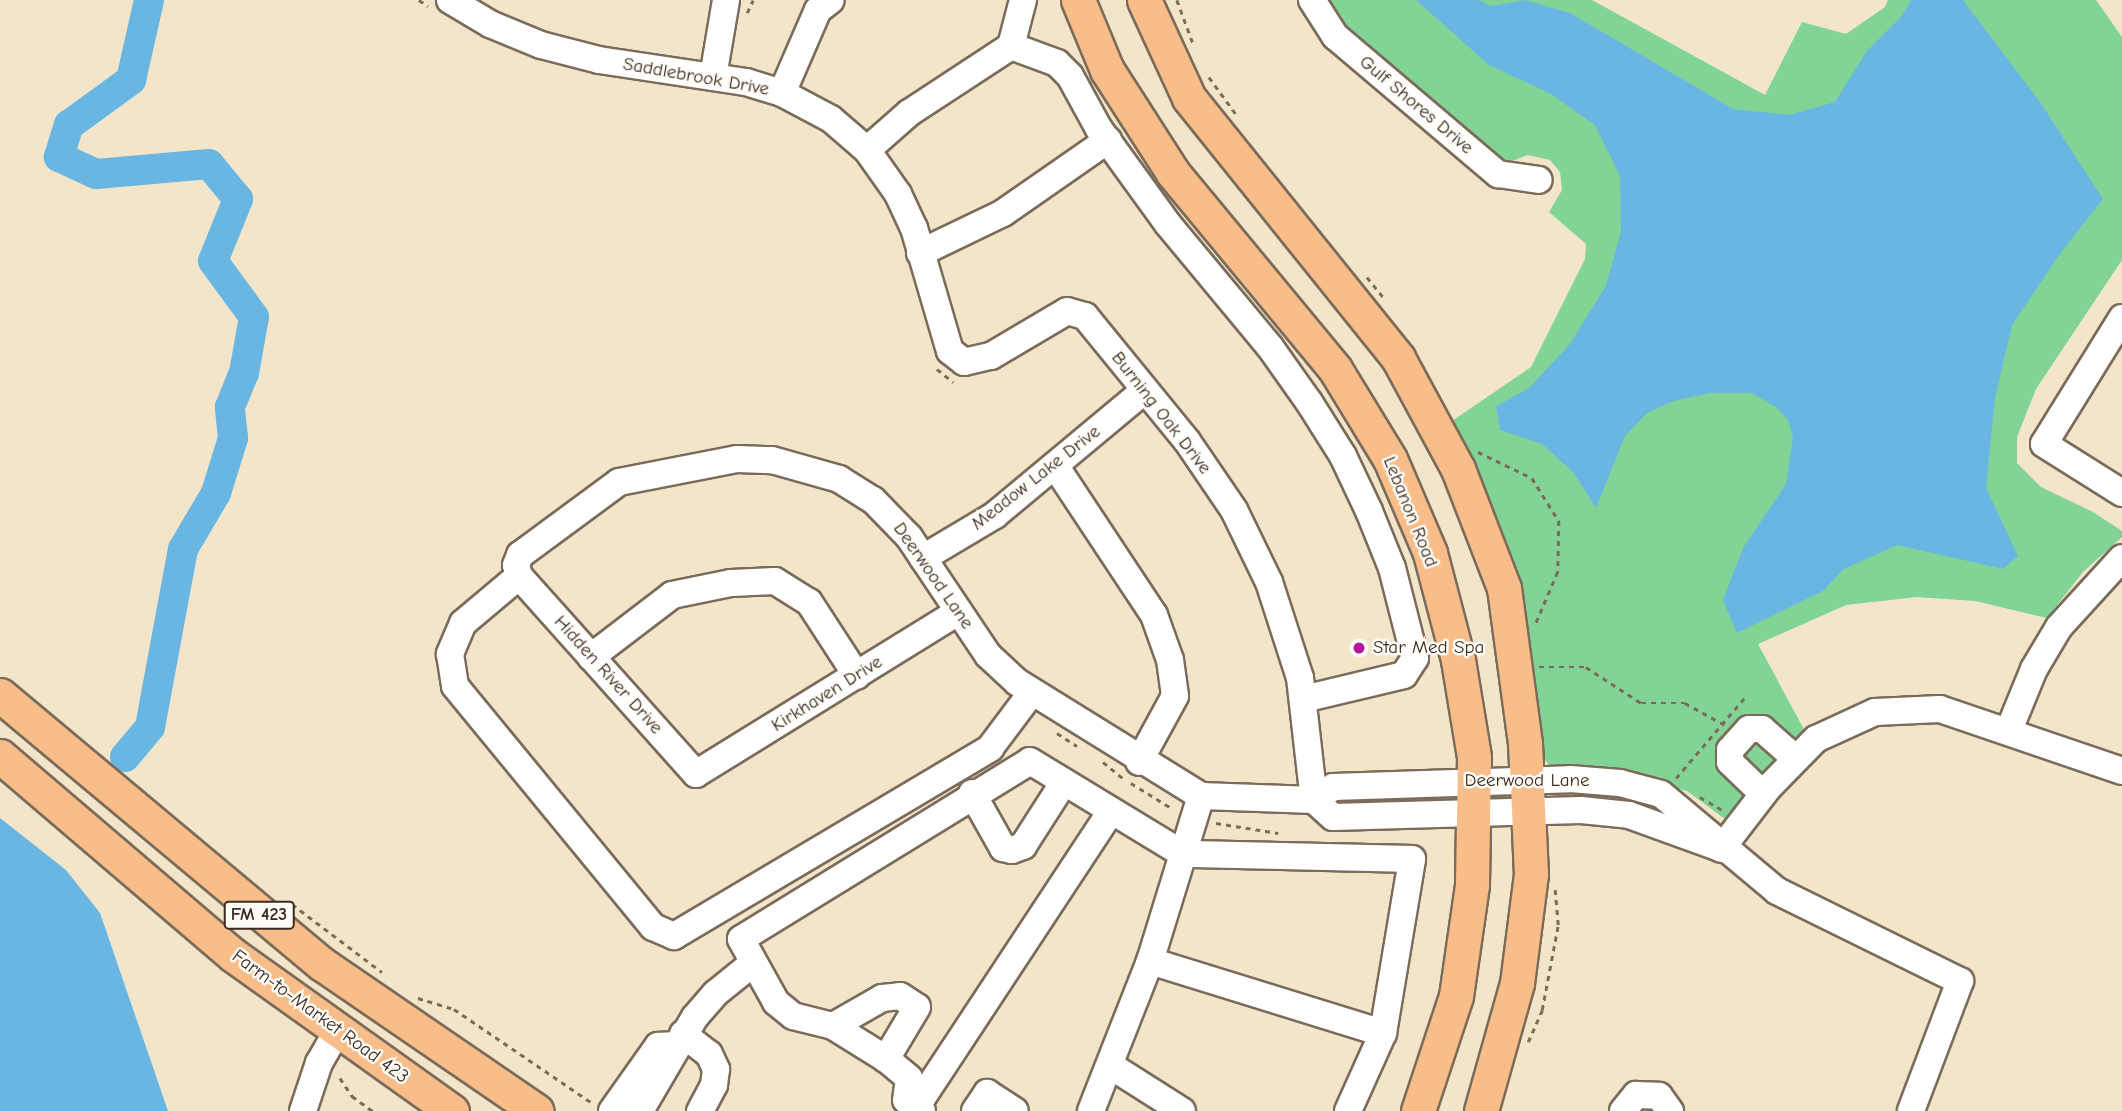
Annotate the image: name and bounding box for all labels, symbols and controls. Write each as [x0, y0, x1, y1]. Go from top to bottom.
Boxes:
street label: Gulf Shores Drive [1354, 51, 1478, 159]
street label: Saddlebrook Drive [621, 53, 771, 101]
street label: Burning Oak Drive [1106, 347, 1216, 479]
street label: Meadow Lake Drive [967, 421, 1105, 535]
street label: Lebanon Road [1377, 453, 1443, 571]
street label: Deerwood Lane [888, 518, 978, 634]
street label: Hidden River Drive [549, 611, 667, 739]
place label: Star Med Spa [1373, 637, 1484, 659]
marker: Star Med Spa [1351, 640, 1367, 656]
street label: Kirkhaven Drive [767, 651, 887, 737]
street label: Deerwood Lane [1464, 770, 1590, 792]
road number: FM 423 [222, 900, 296, 930]
street label: Farm-to-Market Road 423 [227, 945, 413, 1089]

